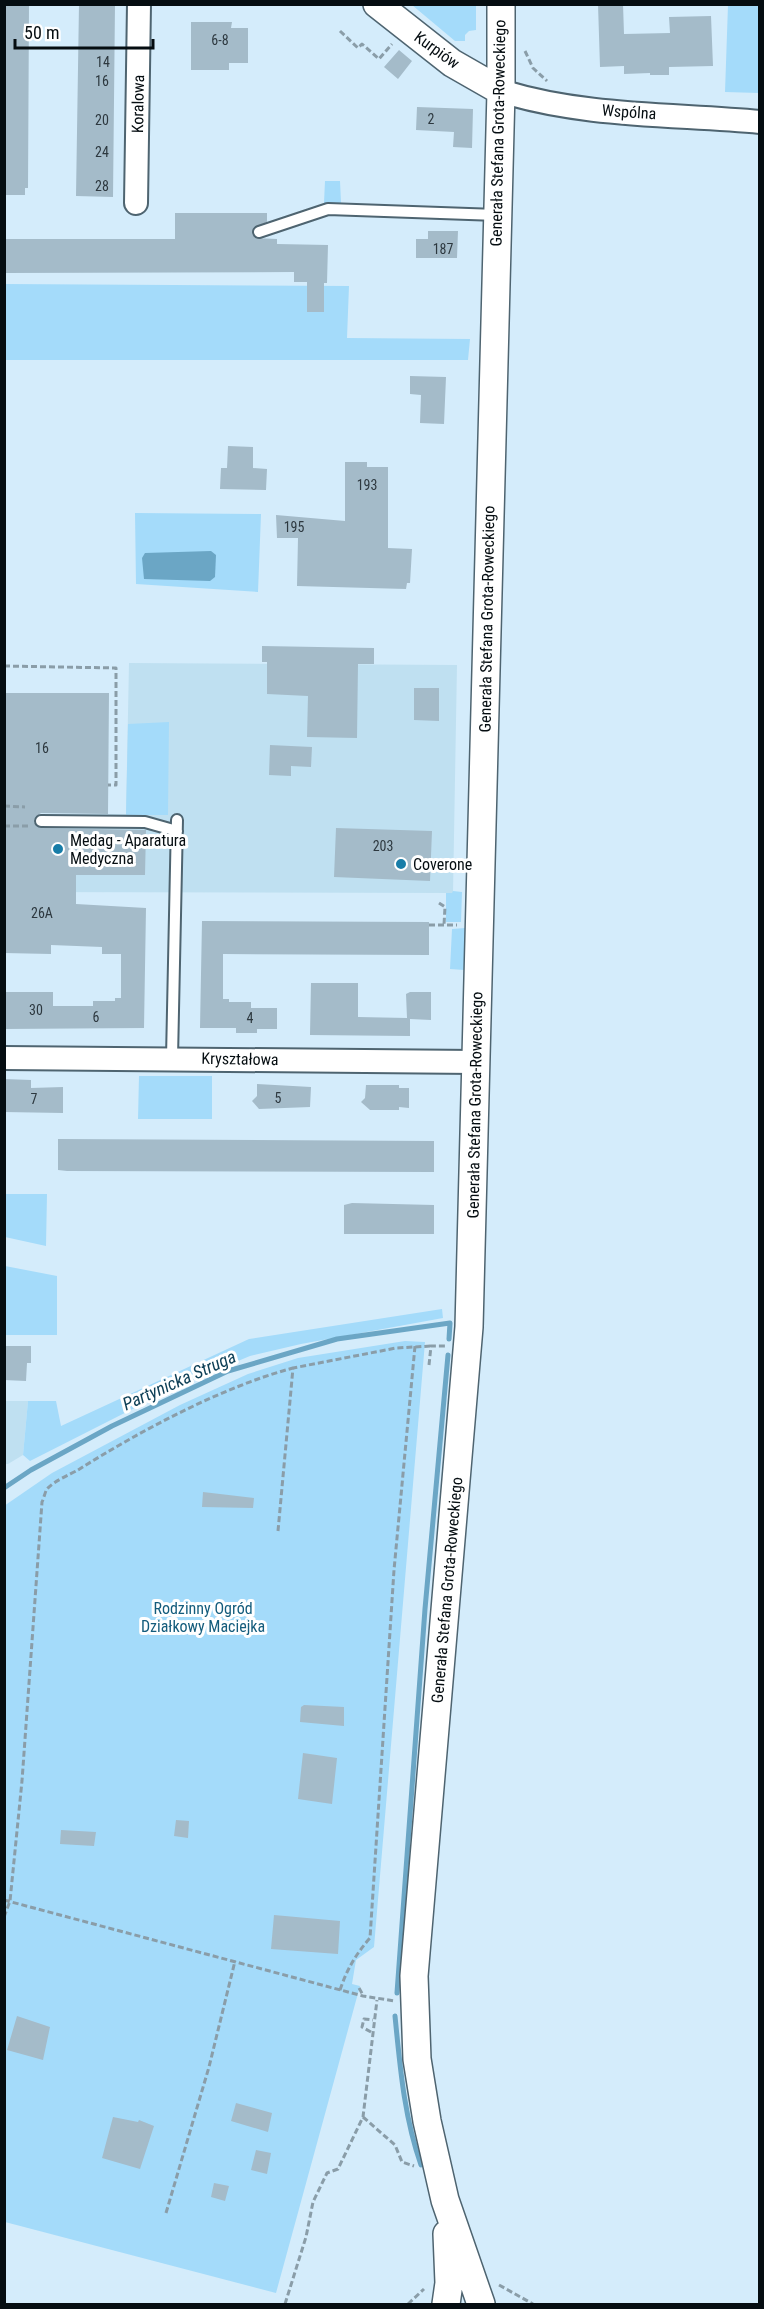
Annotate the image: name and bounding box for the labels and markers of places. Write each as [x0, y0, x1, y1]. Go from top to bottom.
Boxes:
place label: Medag - Aparatura Medyczna [70, 831, 186, 868]
marker: Medag - Aparatura Medyczna [51, 842, 65, 856]
place label: Coverone [413, 855, 472, 874]
marker: Coverone [394, 857, 408, 871]

